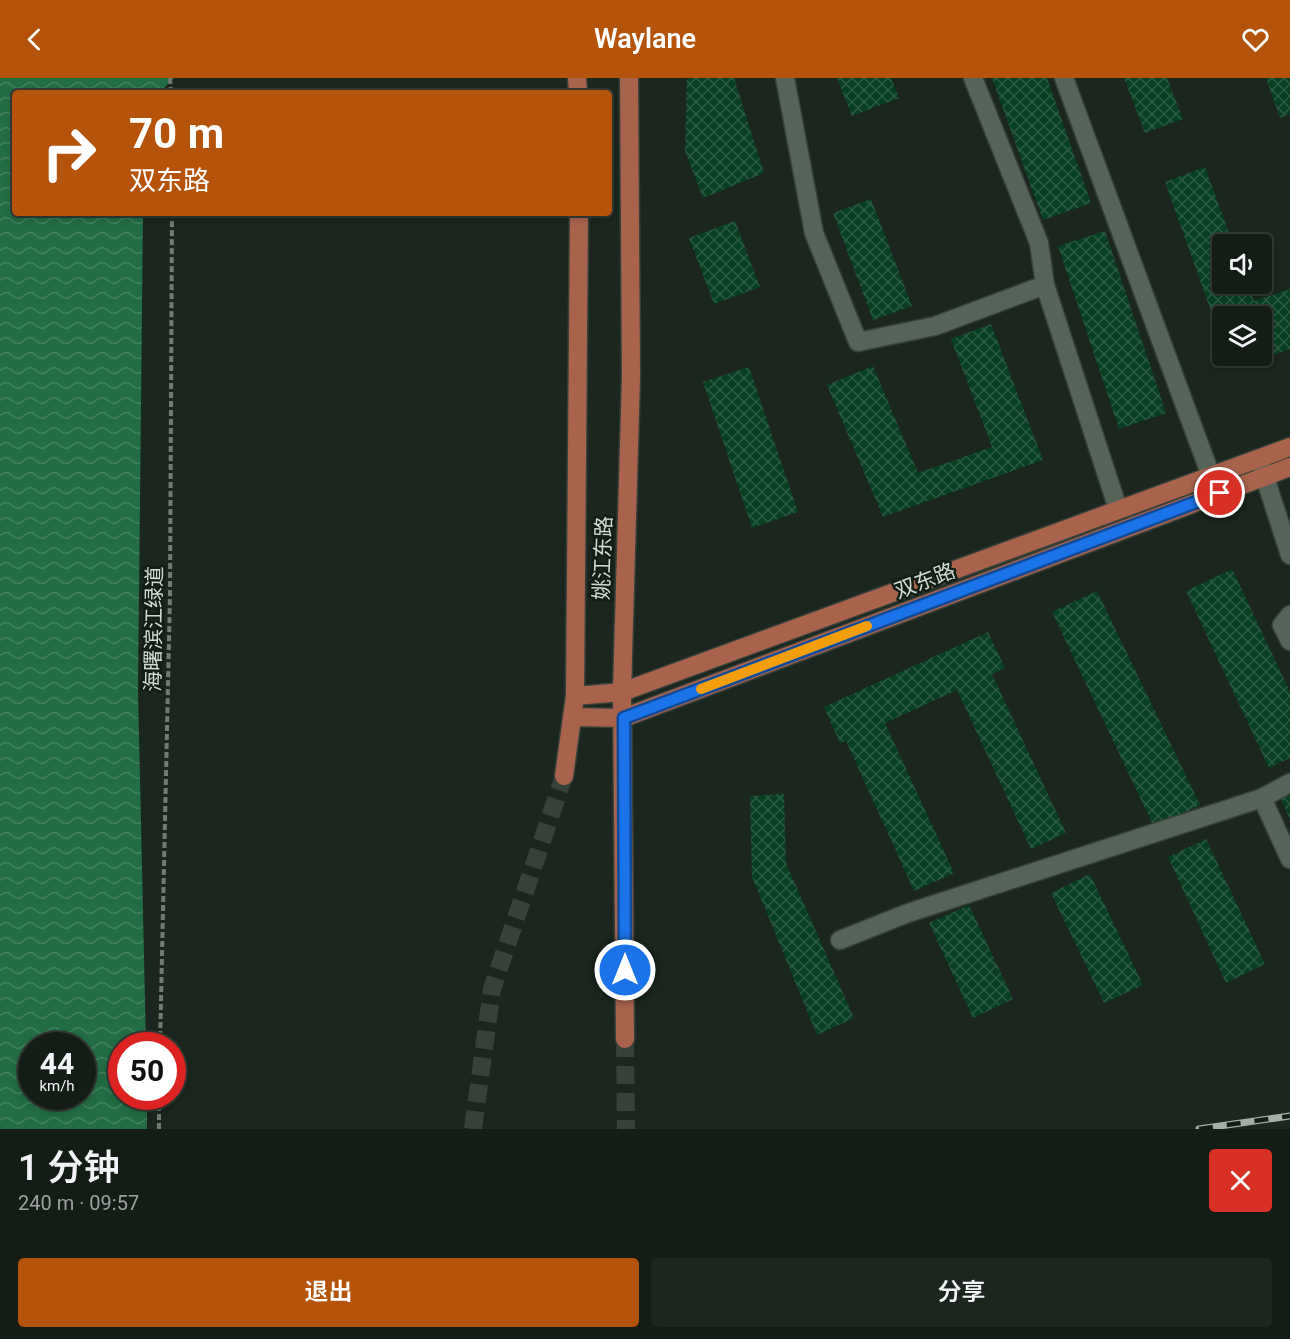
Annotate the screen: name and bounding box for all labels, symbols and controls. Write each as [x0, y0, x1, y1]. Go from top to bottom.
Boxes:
icon: back [18, 23, 51, 56]
text: Waylane [594, 23, 696, 55]
icon: heart [1239, 23, 1272, 56]
text: 70 m [129, 109, 224, 158]
icon: right [30, 114, 108, 192]
text: 双东路 [129, 165, 210, 197]
map controls [1212, 234, 1272, 366]
button: sound [1212, 234, 1272, 294]
button: layers [1212, 306, 1272, 366]
pin [1194, 467, 1245, 518]
icon: arrive [1203, 476, 1236, 509]
street label: 姚江东路 [590, 516, 616, 600]
street label: 双东路 [891, 559, 959, 603]
street label: 海曙滨江绿道 [141, 566, 167, 692]
position arrow [593, 938, 657, 1002]
speed limit sign: 50 [108, 1032, 186, 1110]
text: 44 [40, 1046, 74, 1081]
text: km/h [39, 1077, 75, 1095]
text: 1 分钟 [18, 1147, 120, 1189]
button: close [1209, 1149, 1272, 1212]
text: 240 m · 09:57 [18, 1191, 139, 1215]
button: 退出 [18, 1258, 639, 1327]
button: 分享 [651, 1258, 1272, 1327]

